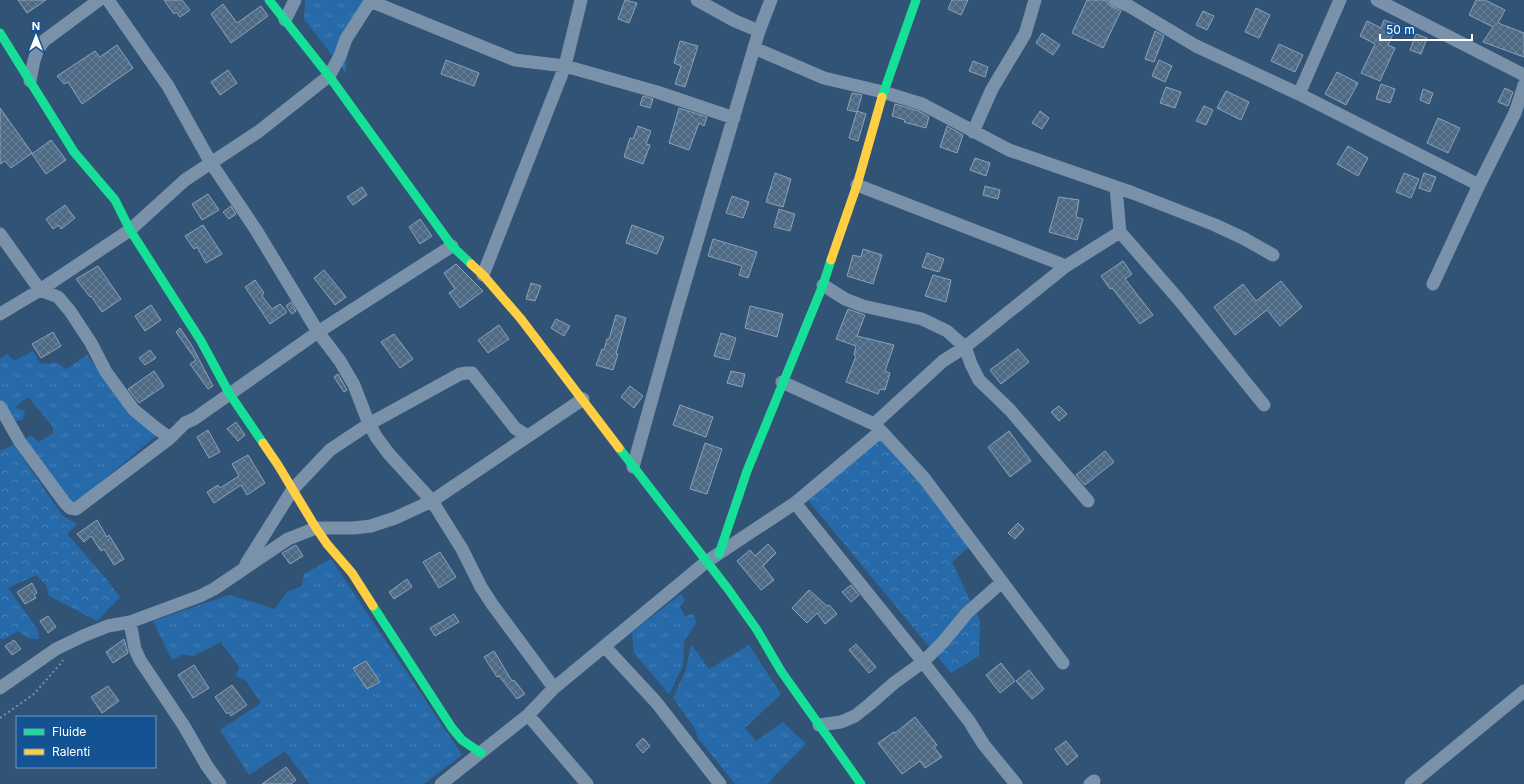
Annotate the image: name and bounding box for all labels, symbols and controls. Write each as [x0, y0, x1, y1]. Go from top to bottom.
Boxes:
north arrow [16, 16, 56, 56]
scale bar [1380, 16, 1472, 42]
text: N [32, 19, 40, 33]
text: 50 m [1386, 22, 1415, 37]
legend [16, 716, 156, 768]
text: Fluide [52, 724, 86, 739]
text: Ralenti [52, 744, 90, 759]

